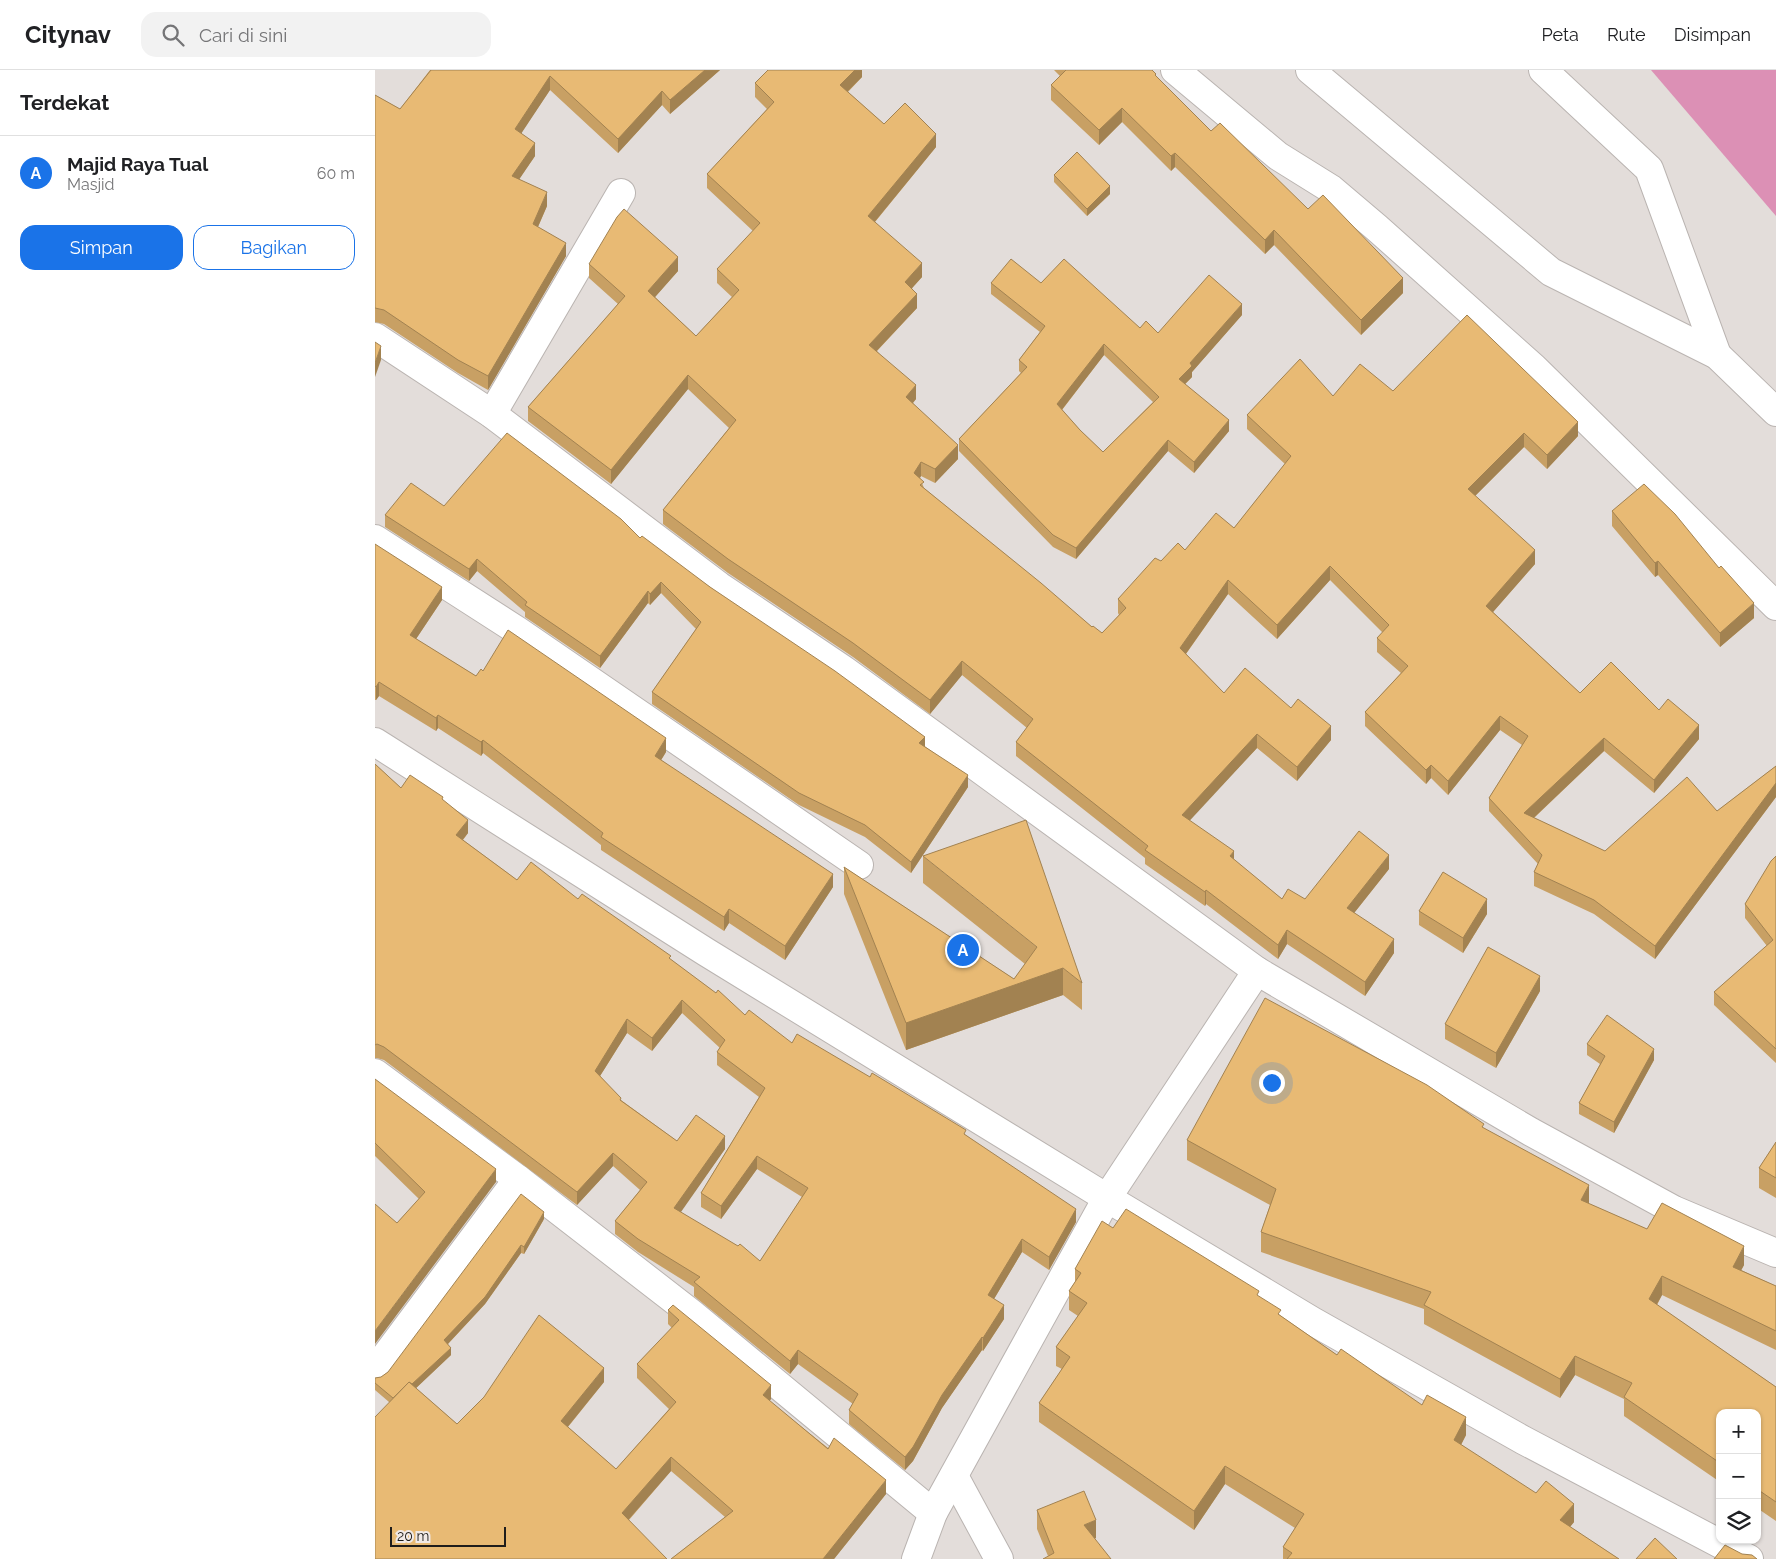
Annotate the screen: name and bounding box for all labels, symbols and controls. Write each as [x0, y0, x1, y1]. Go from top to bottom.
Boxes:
search box [141, 12, 491, 57]
text: Citynav [25, 20, 111, 49]
icon: search [159, 21, 187, 49]
text: Cari di sini [199, 24, 287, 46]
text: Peta [1542, 24, 1579, 45]
text: Rute [1607, 24, 1646, 45]
text: Disimpan [1674, 24, 1751, 45]
text: Terdekat [20, 90, 109, 115]
text: Majid Raya Tual [67, 153, 208, 175]
text: A [31, 164, 41, 183]
text: 60 m [317, 164, 355, 183]
text: Masjid [67, 175, 114, 194]
button: Simpan [20, 225, 183, 270]
button: Bagikan [193, 225, 355, 270]
pin: A [947, 931, 979, 969]
your location [1259, 1070, 1285, 1096]
map controls [1716, 1409, 1761, 1544]
button: + [1716, 1409, 1761, 1454]
button: − [1716, 1454, 1761, 1499]
button: layers [1716, 1499, 1761, 1544]
scale bar [390, 1524, 506, 1547]
text: 20 m [397, 1528, 429, 1544]

